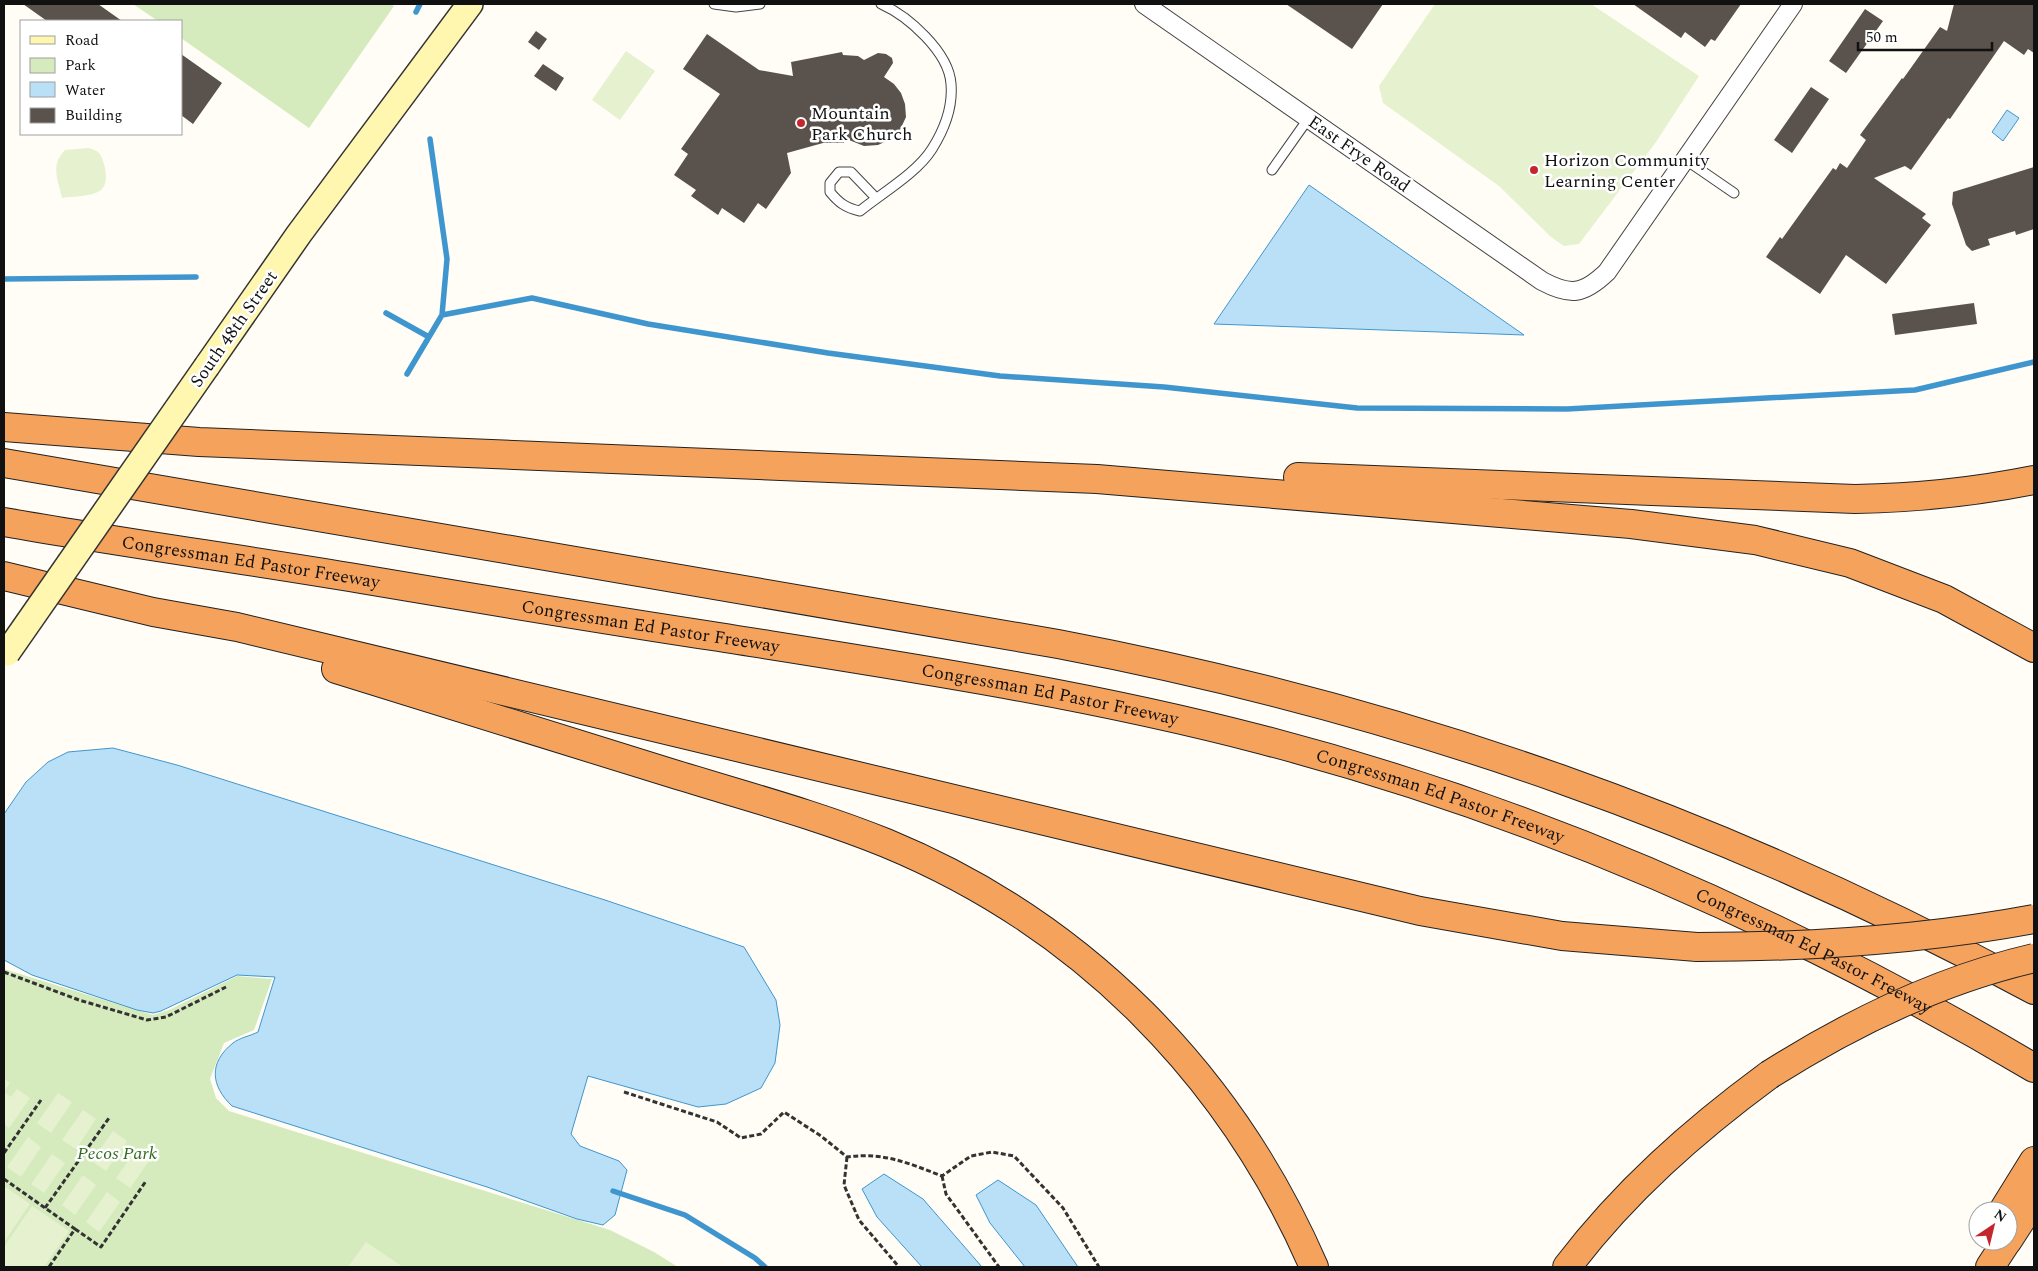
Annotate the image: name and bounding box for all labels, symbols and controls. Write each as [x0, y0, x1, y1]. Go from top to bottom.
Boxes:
legend [20, 20, 182, 135]
scale bar [1858, 20, 1992, 52]
text: 50 m [1866, 26, 1898, 49]
text: Road [65, 29, 99, 52]
text: Park [65, 54, 96, 77]
text: Water [65, 79, 105, 102]
place label: Mountain Park Church [811, 100, 913, 148]
text: Building [65, 104, 122, 127]
street label: East Frye Road [1302, 109, 1416, 199]
marker: Mountain Park Church [795, 117, 807, 129]
place label: Horizon Community Learning Center [1544, 147, 1711, 195]
marker: Horizon Community Learning Center [1528, 164, 1540, 176]
street label: South 48th Street [183, 265, 285, 393]
street label: Congressman Ed Pastor Freeway [120, 528, 383, 596]
street label: Congressman Ed Pastor Freeway [520, 592, 783, 660]
street label: Congressman Ed Pastor Freeway [919, 656, 1182, 733]
street label: Congressman Ed Pastor Freeway [1313, 742, 1570, 851]
street label: Congressman Ed Pastor Freeway [1691, 881, 1938, 1021]
park label: Pecos Park [77, 1140, 158, 1167]
north arrow [1968, 1201, 2018, 1251]
text: N [1989, 1204, 2011, 1228]

